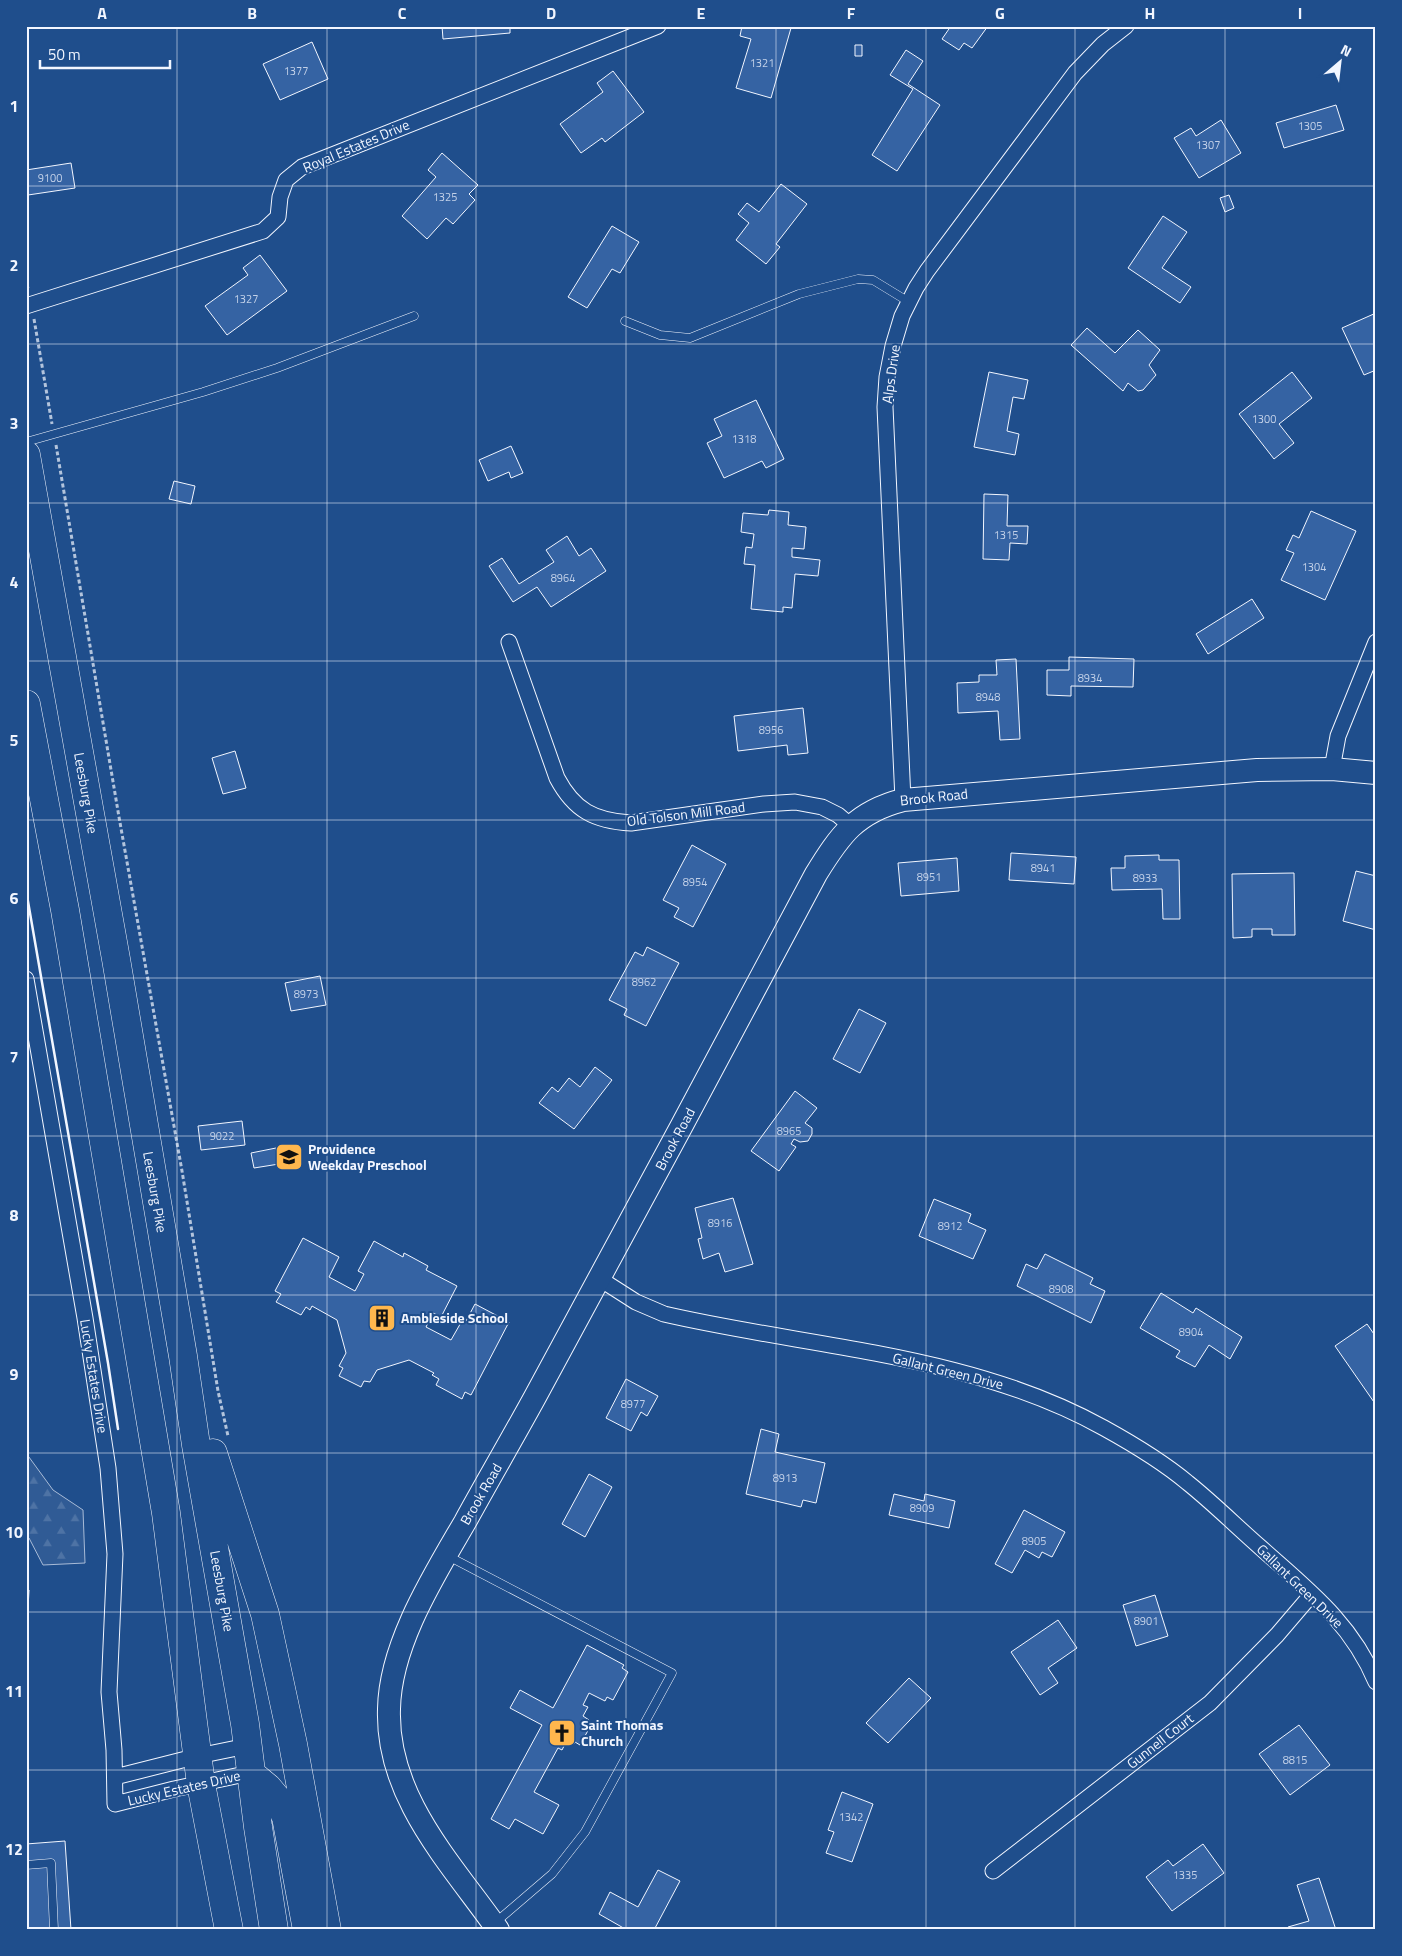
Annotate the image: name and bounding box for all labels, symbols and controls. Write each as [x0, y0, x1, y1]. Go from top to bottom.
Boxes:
text: A [97, 1, 107, 25]
text: B [247, 1, 257, 25]
text: C [398, 1, 407, 25]
text: D [546, 1, 556, 25]
text: E [697, 1, 706, 25]
text: F [847, 1, 856, 25]
text: G [995, 1, 1005, 25]
text: H [1145, 1, 1155, 25]
text: I [1298, 1, 1302, 25]
scale bar [40, 38, 170, 70]
north arrow [1314, 38, 1364, 88]
text: N [1337, 39, 1356, 62]
text: 50 m [48, 43, 81, 66]
house number: 1321 [750, 55, 774, 71]
house number: 1377 [284, 63, 308, 79]
text: 1 [10, 94, 18, 118]
street label: Royal Estates Drive [299, 114, 412, 177]
house number: 1305 [1298, 118, 1322, 134]
house number: 1307 [1196, 137, 1220, 153]
house number: 9100 [38, 170, 62, 186]
house number: 1325 [433, 189, 457, 205]
text: 2 [10, 253, 18, 277]
house number: 1327 [234, 291, 258, 307]
street label: Alps Drive [876, 343, 905, 405]
text: 3 [10, 411, 18, 435]
house number: 1300 [1252, 411, 1276, 427]
house number: 1318 [732, 431, 756, 447]
house number: 1315 [994, 527, 1018, 543]
house number: 1304 [1302, 559, 1326, 575]
text: 4 [10, 570, 19, 594]
house number: 8964 [551, 570, 575, 586]
house number: 8934 [1078, 670, 1102, 686]
house number: 8948 [976, 689, 1000, 705]
house number: 8956 [759, 722, 783, 738]
text: 5 [10, 728, 19, 752]
street label: Leesburg Pike [69, 751, 104, 835]
street label: Brook Road [899, 782, 969, 811]
street label: Old Tolson Mill Road [626, 796, 746, 831]
house number: 8941 [1031, 860, 1055, 876]
house number: 8951 [917, 869, 941, 885]
house number: 8933 [1133, 870, 1157, 886]
house number: 8954 [683, 874, 707, 890]
text: 6 [10, 886, 19, 910]
house number: 8962 [632, 974, 656, 990]
house number: 8973 [294, 986, 318, 1002]
text: 7 [10, 1045, 18, 1069]
street label: Brook Road [649, 1104, 700, 1174]
house number: 8965 [777, 1123, 801, 1139]
house number: 9022 [210, 1128, 234, 1144]
place label: Providence Weekday Preschool [308, 1138, 427, 1175]
school or university icon: Providence Weekday Preschool [274, 1142, 304, 1172]
street label: Leesburg Pike [138, 1150, 173, 1234]
text: 8 [10, 1203, 19, 1227]
house number: 8916 [708, 1215, 732, 1231]
house number: 8912 [938, 1218, 962, 1234]
house number: 8908 [1049, 1281, 1073, 1297]
building icon: Ambleside School [367, 1303, 397, 1333]
place label: Ambleside School [401, 1307, 508, 1328]
street label: Lucky Estates Drive [75, 1317, 114, 1434]
house number: 8904 [1179, 1324, 1203, 1340]
street label: Gallant Green Drive [891, 1347, 1006, 1394]
text: 9 [10, 1362, 19, 1386]
house number: 8977 [621, 1396, 645, 1412]
street label: Brook Road [454, 1459, 507, 1529]
house number: 8913 [773, 1470, 797, 1486]
house number: 8909 [910, 1500, 934, 1516]
text: 10 [5, 1520, 23, 1544]
house number: 8905 [1022, 1533, 1046, 1549]
street label: Gallant Green Drive [1252, 1539, 1348, 1633]
street label: Leesburg Pike [205, 1549, 240, 1633]
house number: 8901 [1134, 1613, 1158, 1629]
text: 11 [5, 1679, 23, 1703]
street label: Gunnell Court [1122, 1708, 1198, 1773]
place label: Saint Thomas Church [581, 1714, 664, 1751]
church icon: Saint Thomas Church [547, 1718, 577, 1748]
house number: 8815 [1283, 1752, 1307, 1768]
street label: Lucky Estates Drive [125, 1764, 242, 1811]
house number: 1342 [839, 1809, 863, 1825]
text: 12 [5, 1837, 23, 1861]
house number: 1335 [1173, 1867, 1197, 1883]

